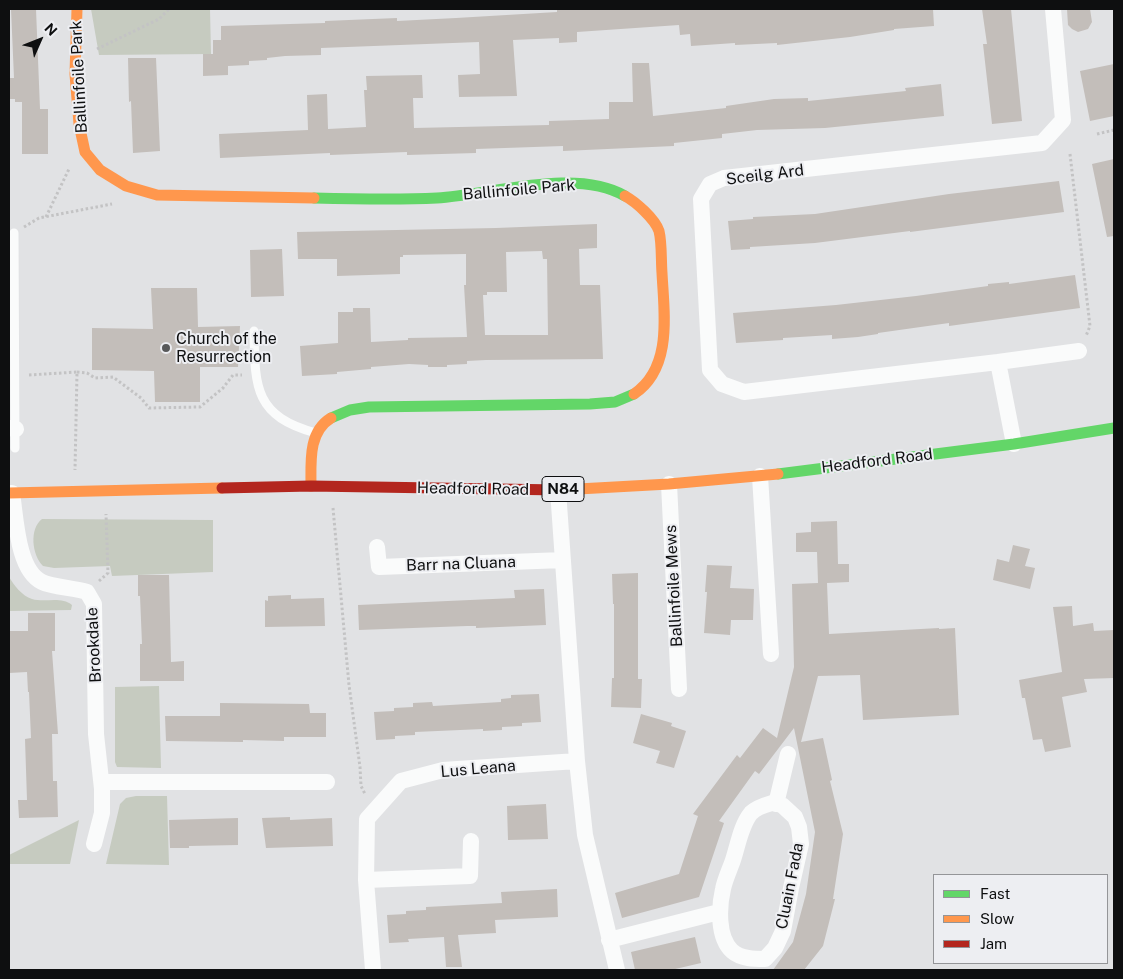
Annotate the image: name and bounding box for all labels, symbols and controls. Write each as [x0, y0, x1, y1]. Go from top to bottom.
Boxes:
north arrow [15, 15, 65, 65]
text: N [41, 20, 60, 39]
street label: Ballinfoile Park [66, 20, 92, 134]
street label: Sceilg Ard [725, 161, 805, 189]
street label: Ballinfoile Park [462, 176, 576, 204]
place label: Church of the Resurrection [176, 329, 277, 367]
marker: Church of the Resurrection [160, 342, 172, 354]
street label: Headford Road [820, 445, 934, 477]
road number: N84 [542, 476, 584, 502]
street label: Headford Road [417, 478, 529, 500]
street label: Ballinfoile Mews [661, 525, 687, 647]
street label: Barr na Cluana [406, 552, 516, 576]
street label: Brookdale [82, 607, 106, 683]
street label: Lus Leana [440, 756, 516, 782]
street label: Cluain Fada [772, 841, 808, 931]
legend [933, 874, 1108, 964]
text: Fast [980, 885, 1010, 902]
text: Slow [980, 910, 1014, 927]
text: Jam [980, 935, 1007, 952]

